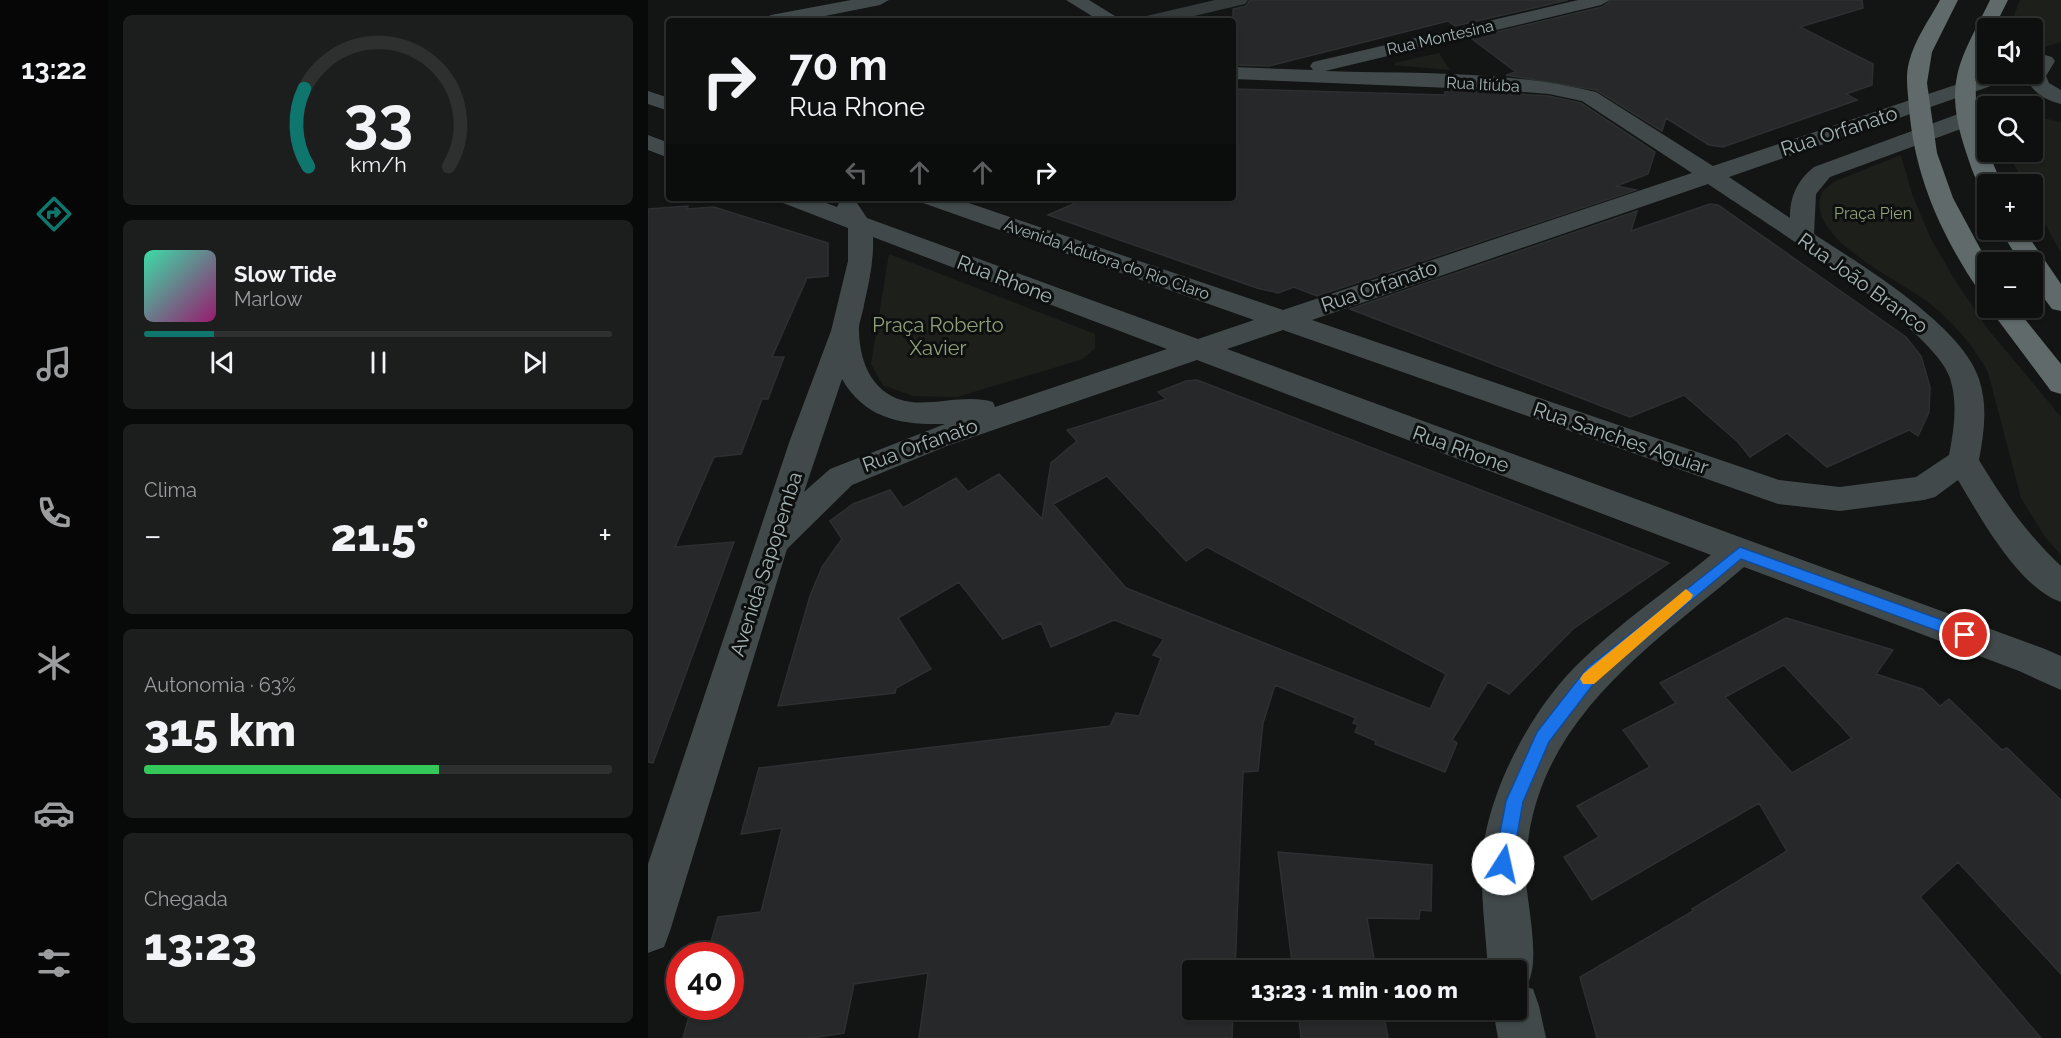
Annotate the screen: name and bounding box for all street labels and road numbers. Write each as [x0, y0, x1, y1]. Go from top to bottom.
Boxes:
street label: Rua Montesina [1385, 16, 1495, 59]
street label: Rua Itiúba [1446, 73, 1520, 96]
street label: Rua Orfanato [1778, 101, 1900, 161]
street label: Avenida Adutora do Rio Claro [1002, 215, 1212, 304]
street label: Rua João Branco [1793, 228, 1933, 338]
street label: Rua Rhone [954, 250, 1057, 308]
street label: Rua Orfanato [1318, 255, 1440, 317]
street label: Rua Sanches Aguiar [1530, 397, 1712, 479]
street label: Rua Orfanato [859, 413, 981, 477]
street label: Rua Rhone [1410, 420, 1513, 478]
street label: Avenida Sapopemba [725, 469, 807, 659]

